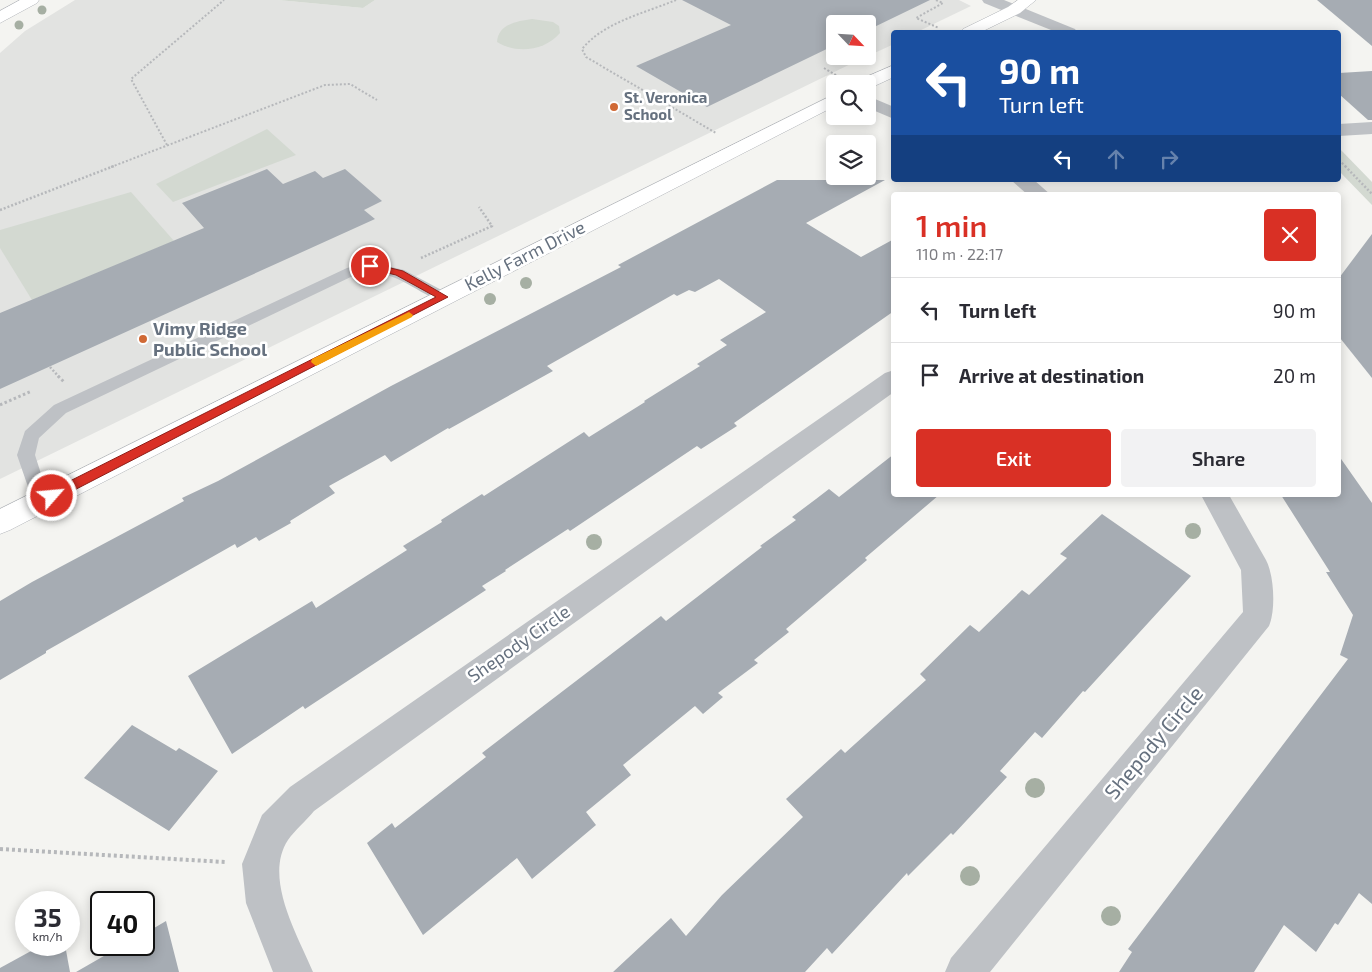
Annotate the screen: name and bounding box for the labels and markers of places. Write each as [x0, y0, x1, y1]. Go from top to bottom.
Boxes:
place label: St. Veronica School [624, 88, 707, 123]
marker: St. Veronica School [608, 101, 620, 113]
pin [349, 245, 391, 287]
place label: Vimy Ridge Public School [153, 317, 267, 360]
marker: Vimy Ridge Public School [137, 333, 149, 345]

